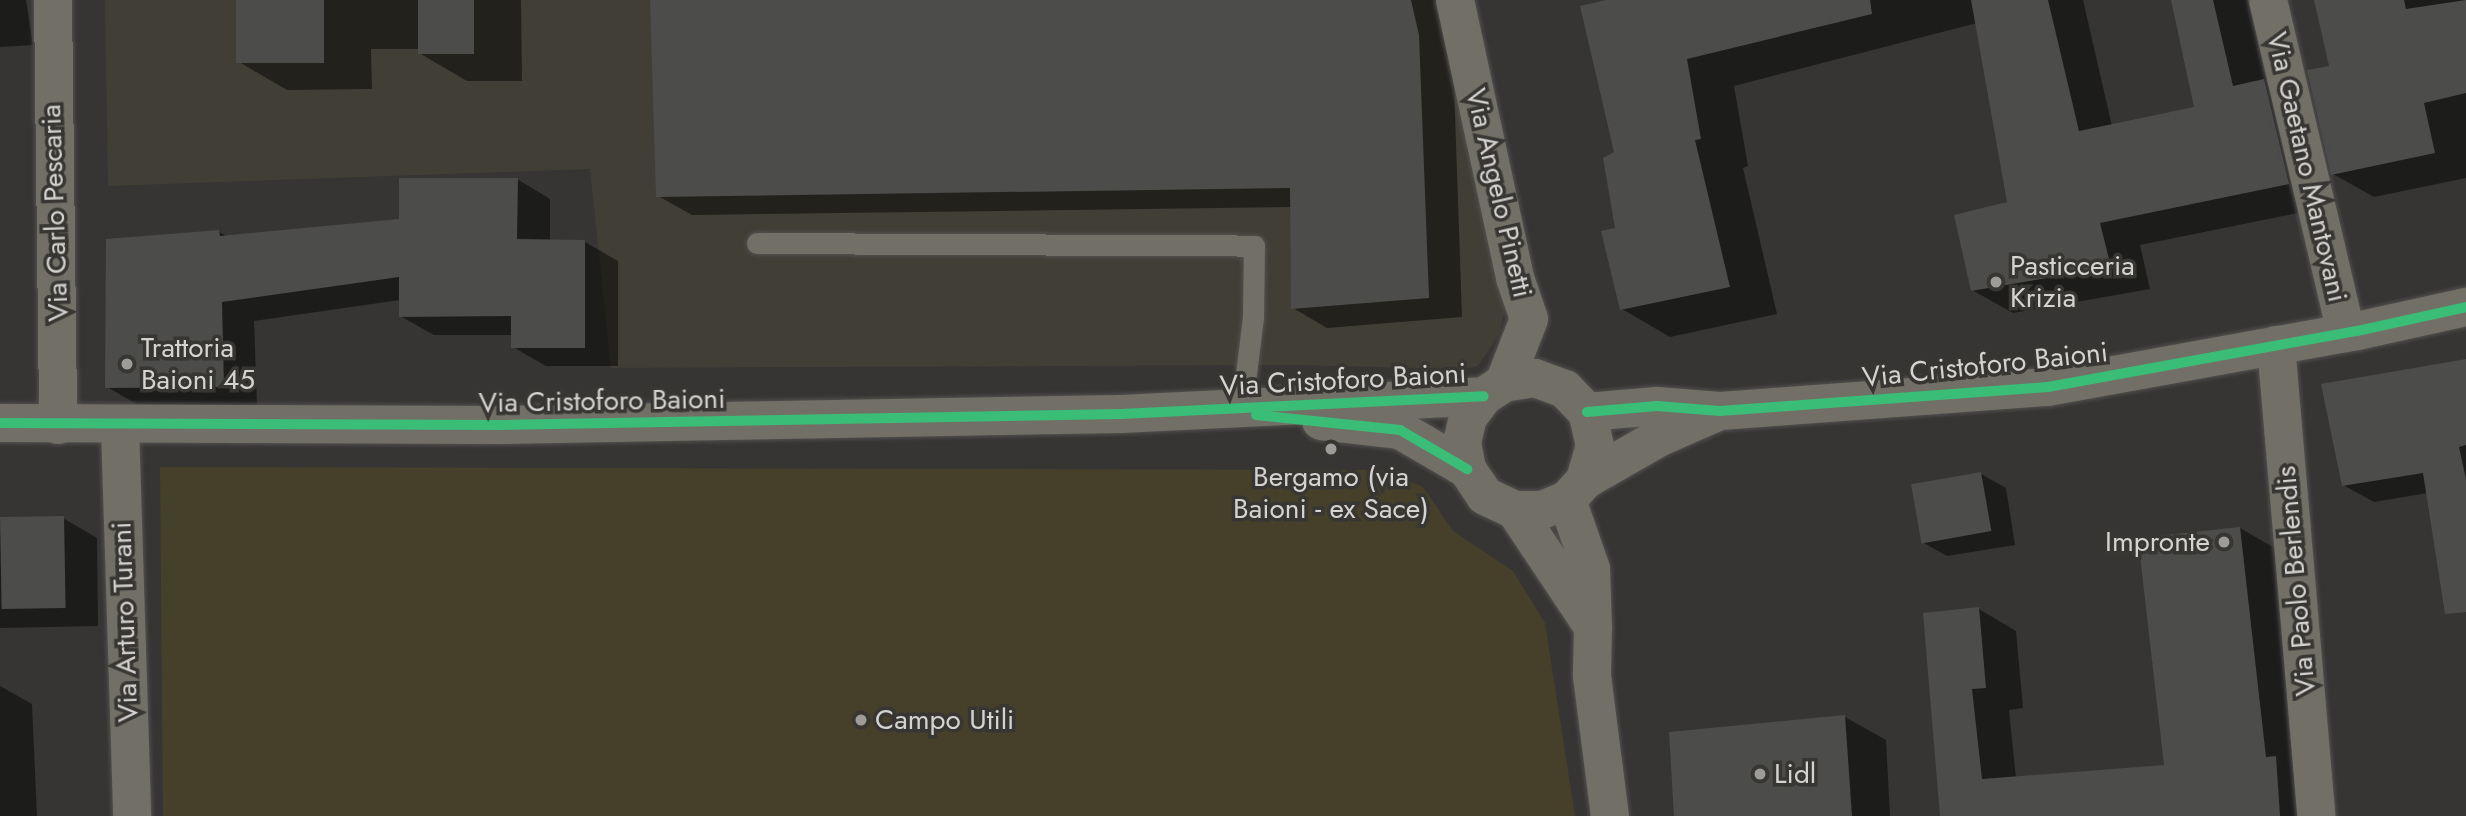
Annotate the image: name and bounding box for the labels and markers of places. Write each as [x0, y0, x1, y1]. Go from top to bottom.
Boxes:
place label: Pasticceria Krizia [2010, 249, 2135, 315]
marker: Pasticceria Krizia [1988, 274, 2004, 290]
place label: Trattoria Baioni 45 [141, 331, 255, 397]
marker: Trattoria Baioni 45 [119, 356, 135, 372]
marker: Bergamo (via Baioni - ex Sace) [1323, 441, 1339, 457]
place label: Bergamo (via Baioni - ex Sace) [1233, 460, 1429, 526]
place label: Impronte [2105, 525, 2210, 559]
marker: Impronte [2216, 534, 2232, 550]
place label: Campo Utili [875, 703, 1014, 737]
marker: Campo Utili [853, 712, 869, 728]
place label: Lidl [1774, 757, 1816, 791]
marker: Lidl [1752, 766, 1768, 782]

